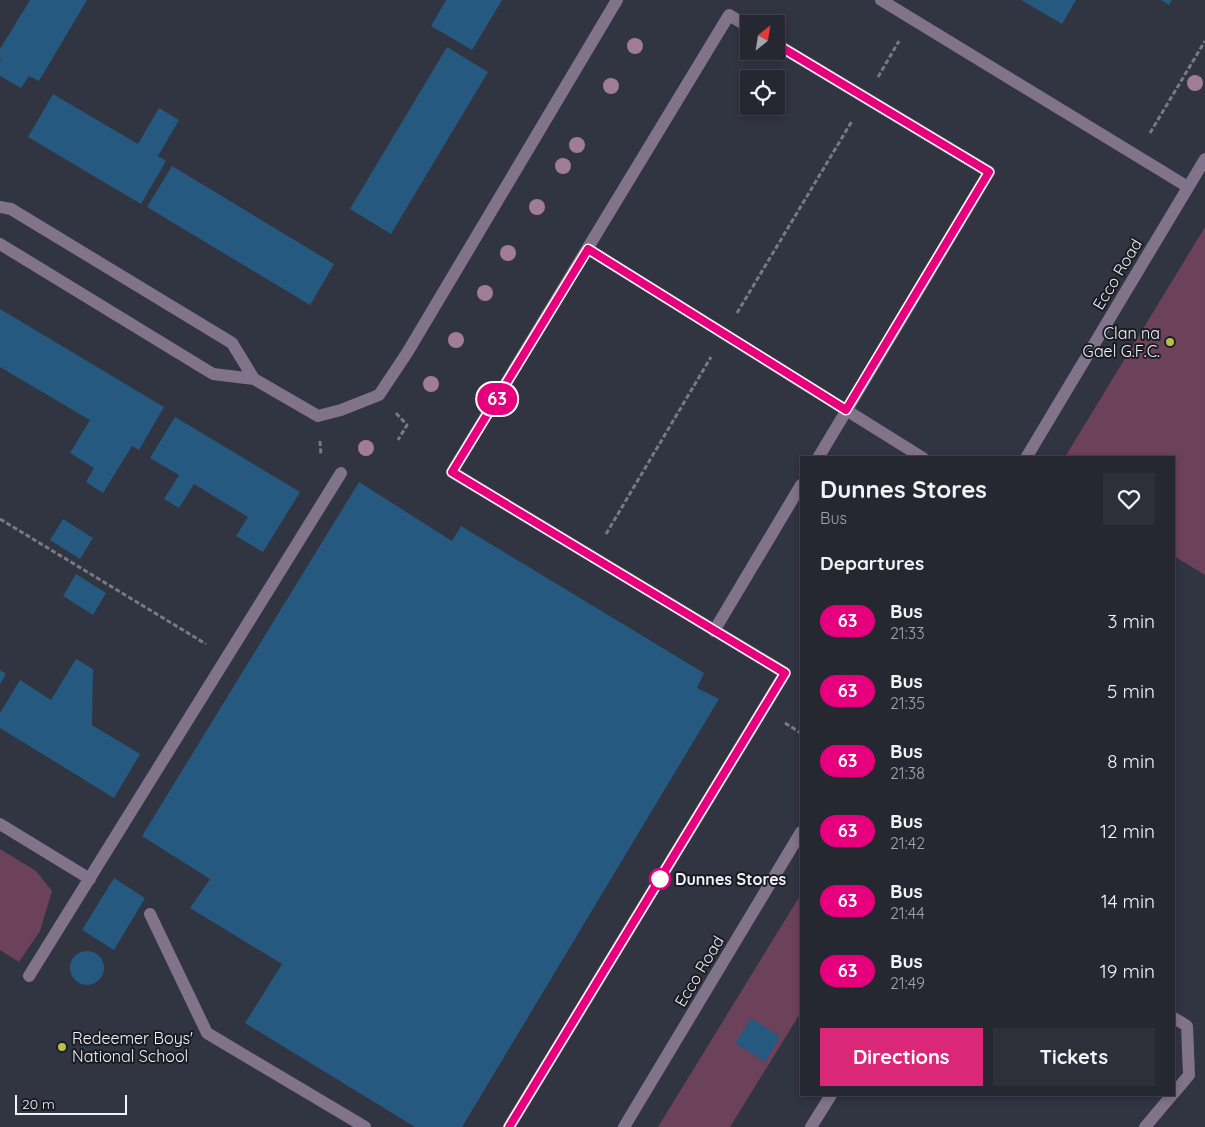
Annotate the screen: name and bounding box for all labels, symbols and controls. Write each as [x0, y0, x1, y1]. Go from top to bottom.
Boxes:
north arrow [740, 15, 785, 60]
map controls [740, 15, 785, 115]
button: locate [740, 70, 785, 115]
street label: Ecco Road [1088, 235, 1146, 313]
place label: Clan na Gael G.F.C. [1083, 323, 1160, 361]
marker: Clan na Gael G.F.C. [1164, 336, 1176, 348]
line badge: 63 [474, 383, 520, 415]
text: 63 [487, 387, 507, 410]
button: heart [1103, 473, 1155, 525]
text: Dunnes Stores [820, 474, 987, 504]
text: Bus [820, 508, 847, 528]
text: Departures [820, 551, 924, 575]
text: Bus [890, 599, 923, 623]
text: 63 [838, 609, 857, 632]
text: 3 min [1107, 609, 1155, 633]
text: 21:33 [890, 623, 925, 643]
text: Bus [890, 669, 923, 693]
text: 63 [838, 679, 857, 702]
text: 5 min [1107, 679, 1155, 703]
text: 21:35 [890, 693, 925, 713]
text: Bus [890, 739, 923, 763]
text: 63 [838, 749, 857, 772]
text: 8 min [1107, 749, 1155, 773]
text: 21:38 [890, 763, 925, 783]
text: Bus [890, 809, 923, 833]
text: 63 [838, 819, 857, 842]
text: 12 min [1100, 819, 1155, 843]
text: 21:42 [890, 833, 925, 853]
marker: Dunnes Stores [649, 868, 671, 890]
place label: Dunnes Stores [675, 869, 787, 889]
text: Bus [890, 879, 923, 903]
text: 63 [838, 889, 857, 912]
text: 14 min [1101, 889, 1155, 913]
text: 21:44 [890, 903, 925, 923]
street label: Ecco Road [670, 932, 728, 1010]
text: Bus [890, 949, 923, 973]
text: 63 [838, 959, 857, 982]
text: 19 min [1100, 959, 1155, 983]
text: 21:49 [890, 973, 925, 993]
place label: Redeemer Boys' National School [72, 1028, 193, 1066]
button: Directions [820, 1028, 983, 1086]
button: Tickets [993, 1028, 1155, 1086]
marker: Redeemer Boys' National School [56, 1041, 68, 1053]
scale bar [15, 1092, 128, 1115]
text: 20 m [22, 1095, 55, 1113]

